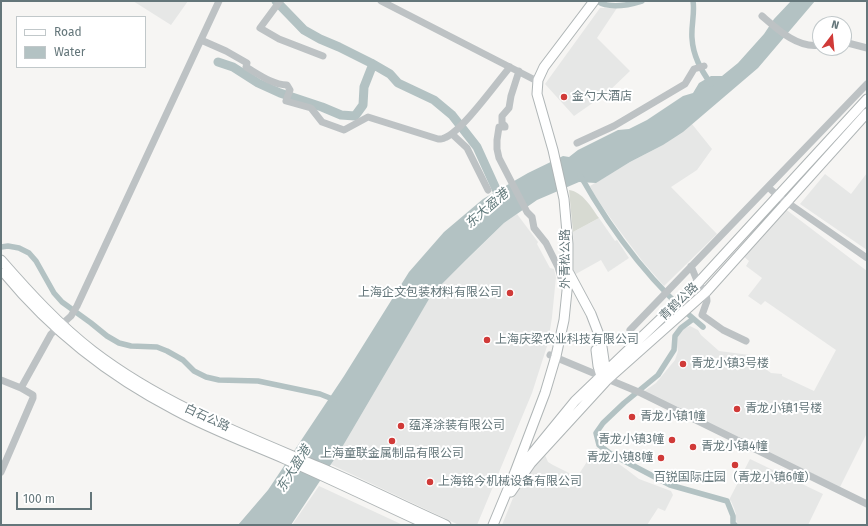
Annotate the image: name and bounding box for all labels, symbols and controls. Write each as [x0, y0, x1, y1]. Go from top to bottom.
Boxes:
legend [16, 16, 146, 68]
north arrow [812, 16, 852, 56]
text: N [830, 18, 840, 32]
text: Road [54, 25, 82, 39]
text: Water [54, 45, 85, 59]
place label: 金勺大酒店 [572, 90, 632, 104]
marker: 金勺大酒店 [559, 92, 569, 102]
water label: 东大盈港 [462, 186, 512, 232]
street label: 外青松公路 [559, 229, 573, 289]
street label: 青鹤公路 [657, 280, 701, 324]
place label: 上海企文包装材料有限公司 [358, 286, 502, 300]
marker: 上海企文包装材料有限公司 [505, 288, 515, 298]
place label: 上海庆梁农业科技有限公司 [495, 333, 639, 347]
marker: 上海庆梁农业科技有限公司 [482, 335, 492, 345]
place label: 青龙小镇3号楼 [691, 357, 769, 371]
marker: 青龙小镇3号楼 [678, 359, 688, 369]
street label: 白石公路 [182, 401, 232, 435]
place label: 青龙小镇1号楼 [745, 402, 822, 416]
marker: 青龙小镇1号楼 [732, 404, 742, 414]
place label: 青龙小镇1幢 [640, 410, 705, 424]
marker: 青龙小镇1幢 [627, 412, 637, 422]
place label: 蕴泽涂装有限公司 [409, 419, 505, 433]
marker: 蕴泽涂装有限公司 [396, 421, 406, 431]
place label: 青龙小镇3幢 [598, 433, 664, 447]
marker: 青龙小镇3幢 [667, 435, 677, 445]
marker: 上海童联金属制品有限公司 [387, 436, 397, 446]
place label: 青龙小镇4幢 [701, 440, 767, 454]
marker: 青龙小镇4幢 [688, 442, 698, 452]
water label: 东大盈港 [274, 443, 314, 495]
place label: 上海童联金属制品有限公司 [320, 447, 464, 461]
place label: 青龙小镇8幢 [586, 451, 653, 465]
marker: 青龙小镇8幢 [656, 453, 666, 463]
marker: 百锐国际庄园（青龙小镇6幢） [730, 460, 740, 470]
place label: 百锐国际庄园（青龙小镇6幢） [654, 471, 816, 485]
place label: 上海铭今机械设备有限公司 [438, 475, 582, 489]
marker: 上海铭今机械设备有限公司 [425, 477, 435, 487]
scale bar [18, 484, 94, 510]
text: 100 m [23, 492, 55, 506]

